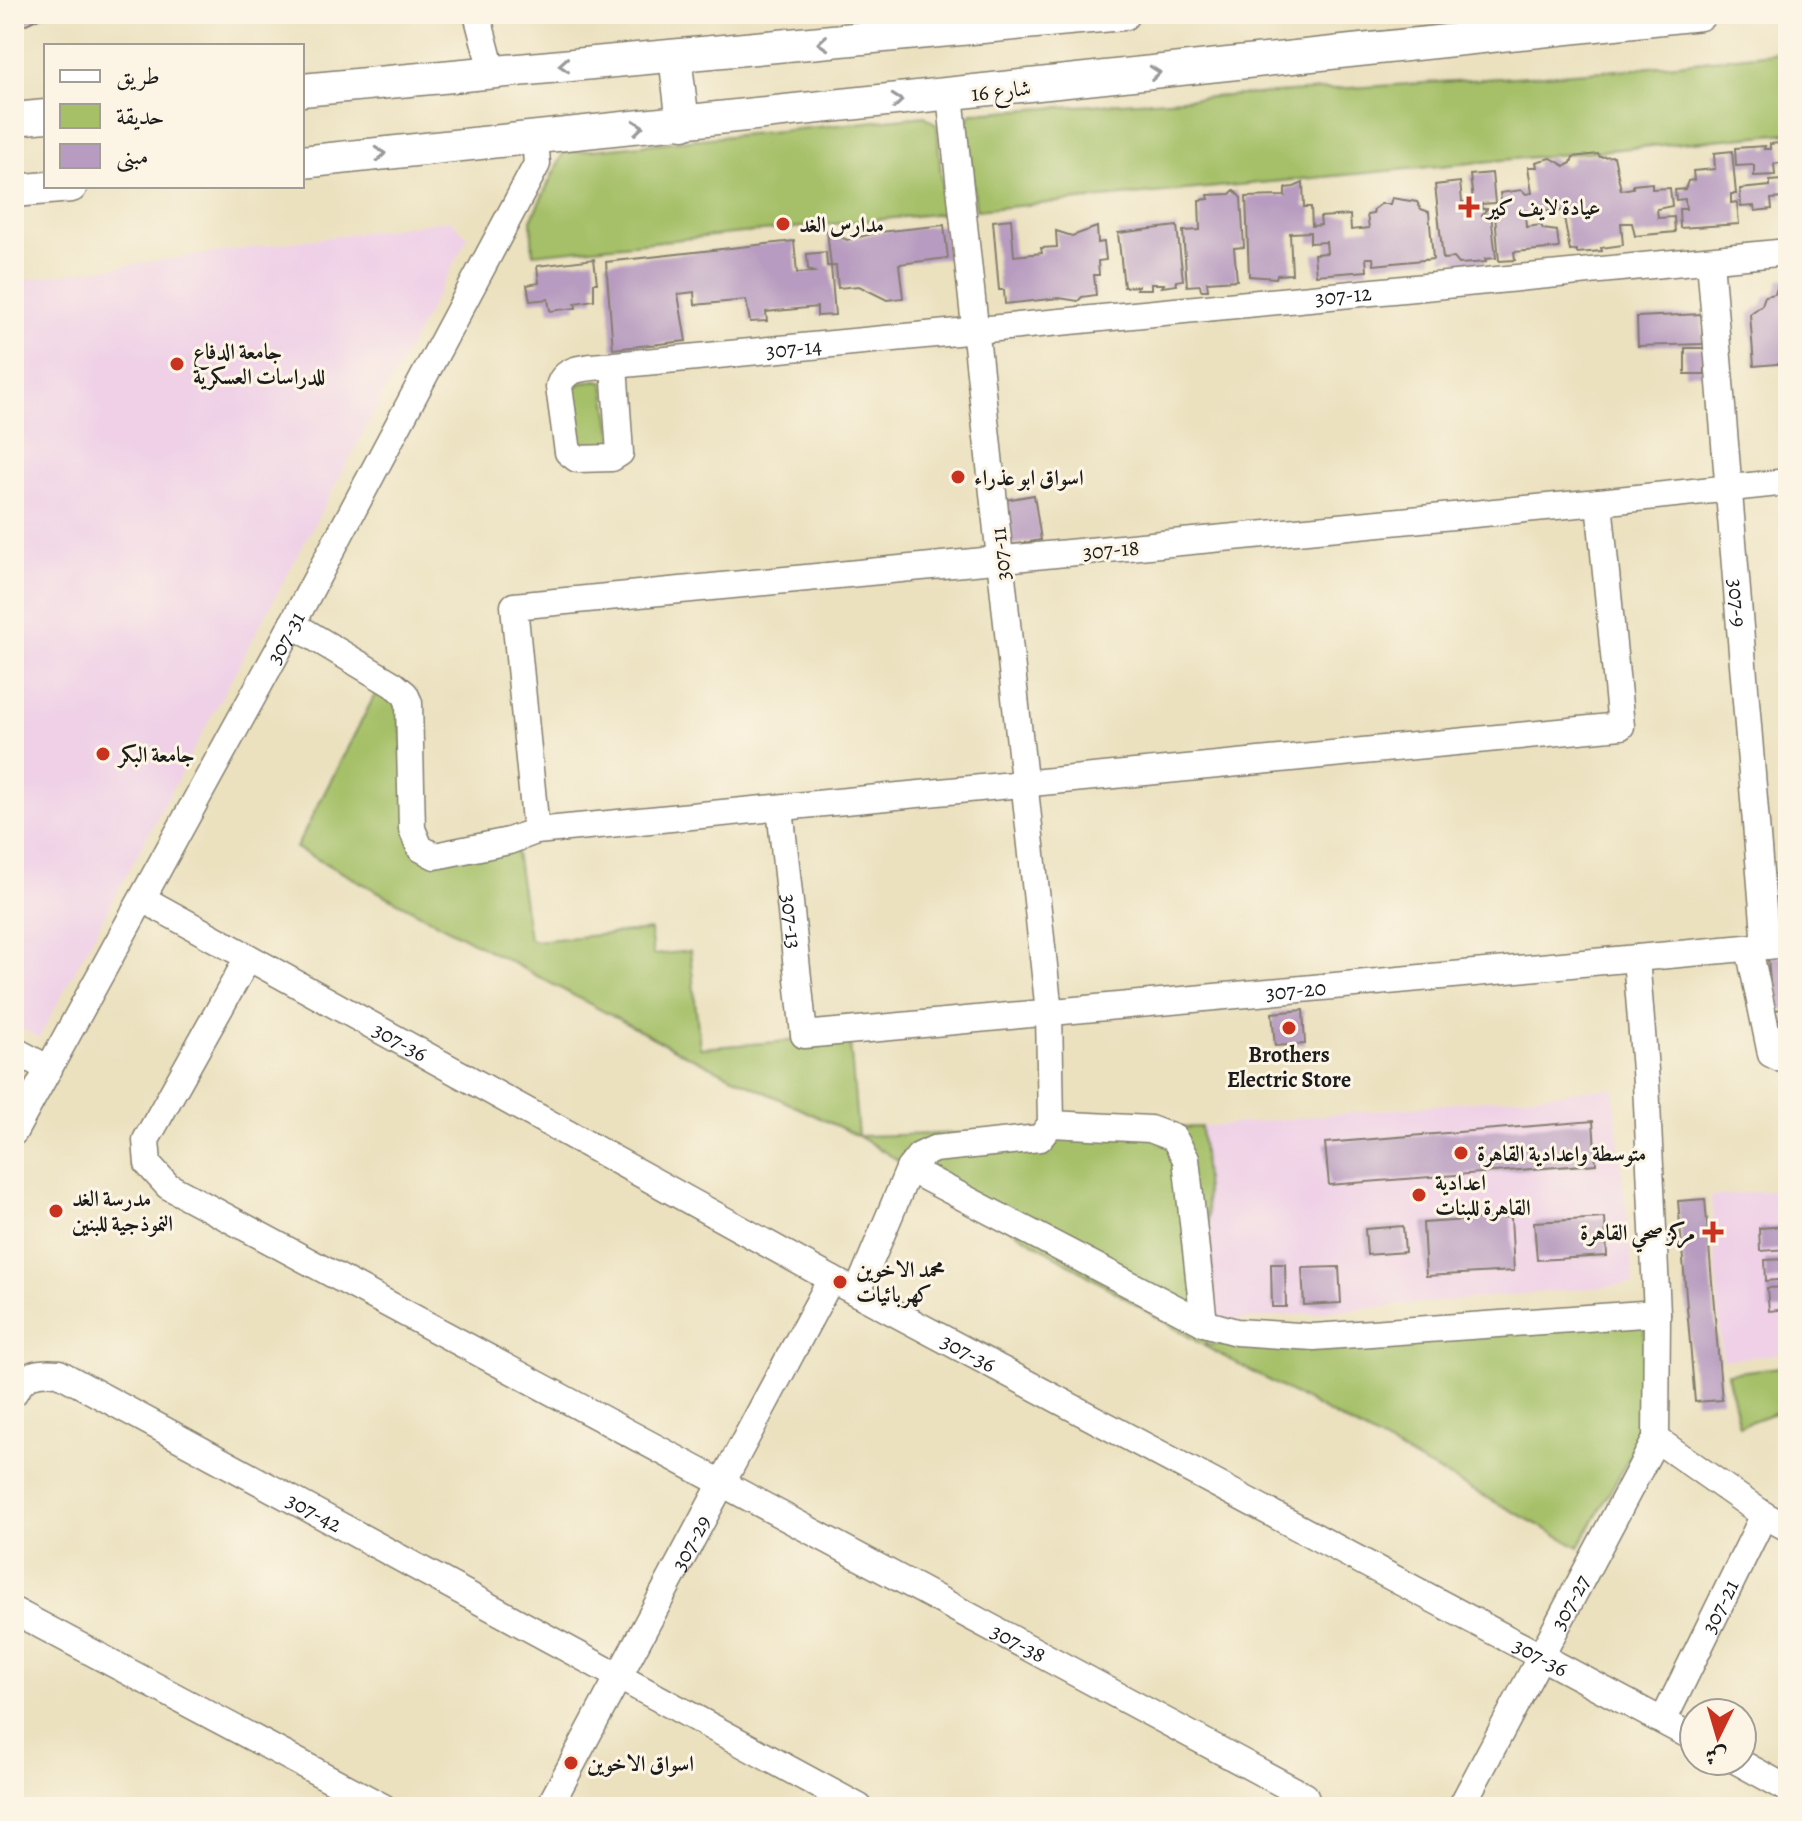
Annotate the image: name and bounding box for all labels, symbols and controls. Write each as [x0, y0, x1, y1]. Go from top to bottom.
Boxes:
one-way arrow [816, 34, 829, 51]
legend [44, 44, 304, 188]
one-way arrow [557, 56, 570, 73]
text: طريق [116, 60, 160, 92]
one-way arrow [1149, 65, 1162, 82]
street label: شارع 16 [970, 73, 1033, 112]
one-way arrow [891, 92, 904, 109]
text: حديقة [116, 100, 165, 132]
one-way arrow [632, 119, 645, 136]
text: مبنى [116, 140, 149, 173]
one-way arrow [374, 146, 387, 163]
place label: عيادة لايف كير [1484, 193, 1601, 223]
marker: عيادة لايف كير [1458, 196, 1480, 218]
place label: مدارس الغد [799, 210, 884, 240]
marker: مدارس الغد [774, 215, 792, 233]
street label: 307-12 [1314, 278, 1373, 313]
street label: 307-14 [765, 331, 823, 366]
place label: جامعة الدفاع للدراسات العسكرية [193, 337, 325, 392]
marker: جامعة الدفاع للدراسات العسكرية [168, 355, 186, 373]
place label: اسواق ابو عذراء [974, 463, 1084, 493]
marker: اسواق ابو عذراء [949, 468, 967, 486]
street label: 307-11 [983, 526, 1019, 582]
street label: 307-18 [1082, 533, 1141, 567]
street label: 307-9 [1720, 578, 1754, 628]
street label: 307-31 [260, 607, 312, 669]
place label: جامعة البكر [116, 740, 195, 770]
marker: جامعة البكر [94, 745, 112, 763]
street label: 307-13 [773, 892, 809, 950]
street label: 307-20 [1264, 973, 1327, 1008]
street label: 307-36 [367, 1015, 432, 1069]
marker: Brothers Electric Store [1280, 1019, 1298, 1037]
place label: Brothers Electric Store [1227, 1040, 1351, 1095]
place label: متوسطة واعدادية القاهرة [1477, 1139, 1646, 1169]
marker: متوسطة واعدادية القاهرة [1452, 1144, 1470, 1162]
place label: اعدادية القاهرة للبنات [1435, 1168, 1531, 1223]
place label: مدرسة الغد النموذجية للبنين [72, 1184, 173, 1239]
marker: اعدادية القاهرة للبنات [1410, 1186, 1428, 1204]
marker: مدرسة الغد النموذجية للبنين [47, 1202, 65, 1220]
place label: مركز صحي القاهرة [1580, 1218, 1695, 1253]
marker: مركز صحي القاهرة [1702, 1221, 1724, 1243]
place label: محمد الاخوين كهربائيات [856, 1255, 945, 1310]
marker: محمد الاخوين كهربائيات [831, 1273, 849, 1291]
street label: 307-36 [936, 1326, 1001, 1380]
street label: 307-42 [281, 1485, 347, 1540]
street label: 307-29 [664, 1510, 718, 1576]
street label: 307-27 [1544, 1569, 1598, 1635]
street label: 307-21 [1694, 1575, 1746, 1638]
street label: 307-38 [986, 1616, 1051, 1670]
street label: 307-36 [1508, 1631, 1573, 1684]
north arrow [1678, 1697, 1758, 1777]
text: ش [1704, 1740, 1729, 1772]
place label: اسواق الاخوين [587, 1749, 694, 1779]
marker: اسواق الاخوين [562, 1754, 580, 1772]

